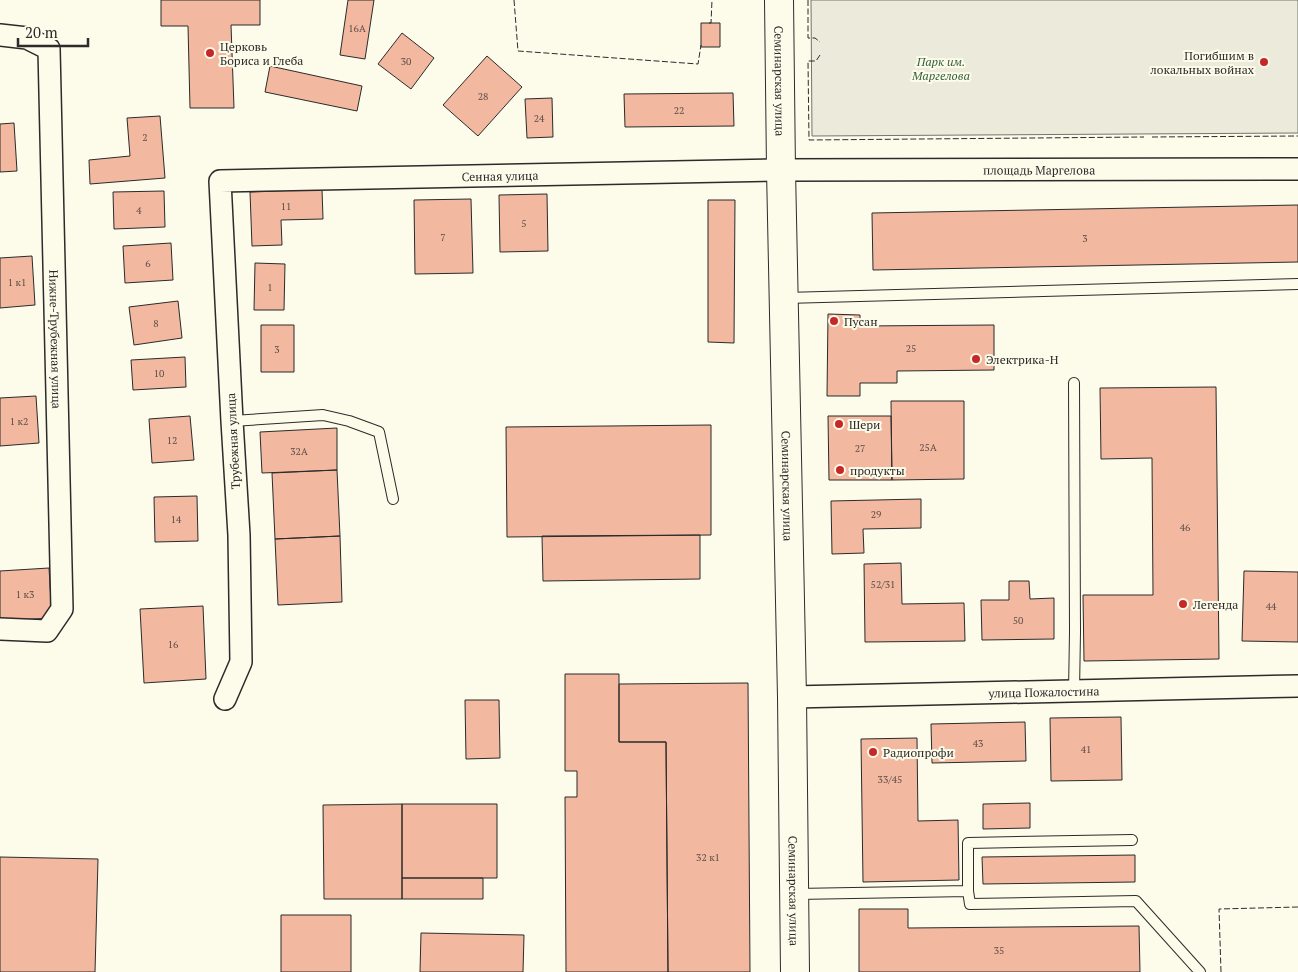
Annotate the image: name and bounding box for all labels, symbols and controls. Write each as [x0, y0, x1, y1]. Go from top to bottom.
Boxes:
scale bar [18, 15, 88, 47]
text: 20 m [25, 22, 58, 42]
house number: 16А [348, 22, 366, 35]
street label: Семинарская улица [772, 26, 788, 136]
place label: Церковь Бориса и Глеба [220, 39, 303, 68]
marker: Церковь Бориса и Глеба [204, 47, 216, 59]
place label: Погибшим в локальных войнах [1150, 48, 1255, 77]
park label: Парк им. Маргелова [911, 54, 970, 83]
house number: 30 [401, 55, 411, 68]
marker: Погибшим в локальных войнах [1258, 56, 1270, 68]
house number: 28 [478, 90, 488, 103]
house number: 22 [674, 104, 684, 117]
house number: 24 [534, 112, 545, 125]
house number: 2 [142, 131, 148, 144]
street label: площадь Маргелова [983, 162, 1095, 177]
street label: Сенная улица [462, 167, 539, 184]
house number: 11 [281, 200, 291, 213]
house number: 4 [136, 204, 142, 217]
house number: 5 [521, 217, 527, 230]
house number: 7 [440, 231, 446, 244]
house number: 3 [1082, 232, 1088, 245]
house number: 6 [145, 257, 151, 270]
street label: Нижне-Трубежная улица [47, 269, 65, 409]
house number: 1 к1 [8, 276, 26, 289]
house number: 1 [267, 281, 273, 294]
place label: Пусан [844, 314, 878, 329]
marker: Пусан [828, 315, 840, 327]
house number: 8 [153, 317, 159, 330]
house number: 25 [906, 342, 916, 355]
house number: 3 [274, 343, 280, 356]
place label: Электрика-Н [986, 352, 1059, 367]
marker: Электрика-Н [970, 353, 982, 365]
house number: 10 [154, 367, 164, 380]
street label: Трубежная улица [223, 392, 243, 490]
house number: 1 к2 [10, 415, 28, 428]
place label: Шери [849, 417, 880, 432]
marker: Шери [833, 418, 845, 430]
street label: Семинарская улица [779, 431, 796, 541]
house number: 12 [167, 434, 177, 447]
house number: 25А [919, 441, 937, 454]
house number: 27 [855, 442, 865, 455]
house number: 32А [290, 445, 308, 458]
place label: продукты [850, 463, 905, 478]
marker: продукты [834, 464, 846, 476]
house number: 29 [871, 508, 881, 521]
house number: 14 [171, 513, 182, 526]
house number: 46 [1180, 521, 1191, 534]
house number: 52/31 [871, 578, 895, 591]
house number: 1 к3 [16, 588, 34, 601]
place label: Легенда [1192, 597, 1238, 612]
marker: Легенда [1177, 598, 1189, 610]
house number: 44 [1266, 600, 1277, 613]
house number: 50 [1013, 614, 1023, 627]
house number: 16 [168, 638, 179, 651]
street label: улица Пожалостина [987, 683, 1100, 700]
house number: 43 [973, 737, 983, 750]
house number: 41 [1081, 743, 1091, 756]
place label: Радиопрофи [883, 745, 954, 760]
marker: Радиопрофи [867, 746, 879, 758]
house number: 33/45 [878, 773, 902, 786]
street label: Семинарская улица [786, 836, 802, 946]
house number: 32 к1 [696, 851, 720, 864]
house number: 35 [994, 944, 1004, 957]

